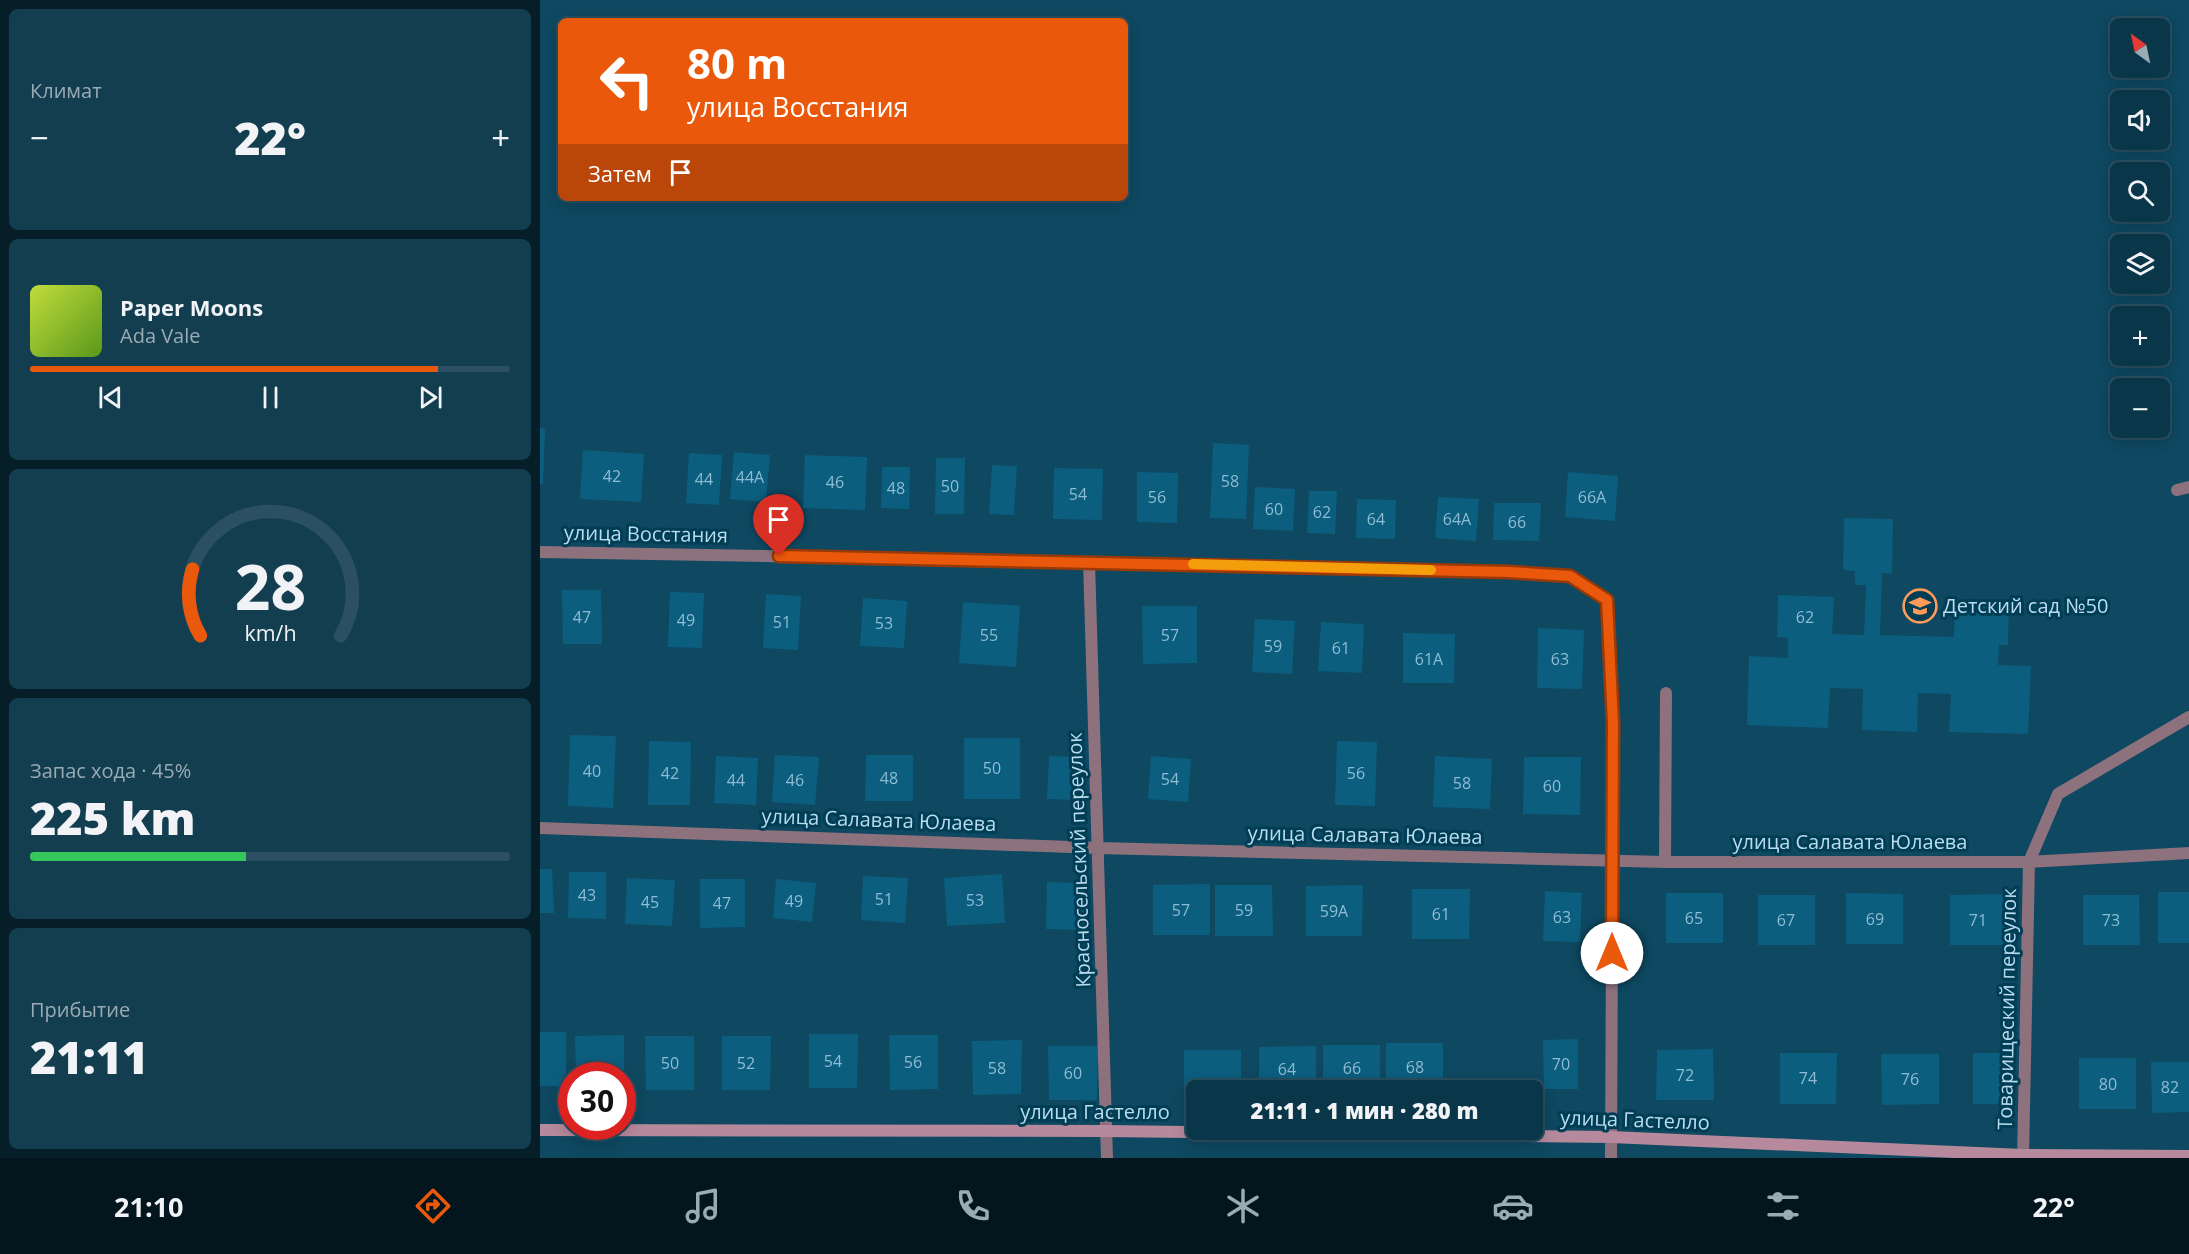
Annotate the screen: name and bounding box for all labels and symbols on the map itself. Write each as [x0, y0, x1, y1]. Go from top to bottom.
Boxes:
north arrow [2110, 18, 2170, 78]
house number: 42 [603, 465, 621, 487]
house number: 44А [736, 466, 765, 488]
house number: 44 [695, 468, 713, 490]
house number: 58 [1221, 470, 1239, 492]
house number: 46 [826, 471, 844, 493]
house number: 50 [941, 475, 959, 497]
house number: 48 [887, 477, 905, 499]
house number: 54 [1069, 483, 1087, 505]
house number: 56 [1148, 486, 1166, 508]
house number: 66А [1578, 486, 1607, 508]
pin [753, 494, 804, 556]
house number: 60 [1265, 498, 1283, 520]
house number: 62 [1313, 501, 1331, 523]
house number: 64 [1367, 508, 1385, 530]
house number: 64А [1443, 508, 1472, 530]
house number: 66 [1508, 511, 1526, 533]
street label: улица Восстания [564, 519, 728, 548]
school or university icon: Детский сад №50 [1902, 588, 1938, 624]
place label: Детский сад №50 [1943, 592, 2109, 619]
house number: 47 [573, 606, 591, 628]
house number: 62 [1796, 606, 1814, 628]
house number: 49 [677, 609, 695, 631]
house number: 51 [773, 611, 791, 633]
house number: 53 [875, 612, 893, 634]
house number: 55 [980, 624, 998, 646]
house number: 57 [1161, 624, 1179, 646]
house number: 59 [1264, 635, 1282, 657]
house number: 61 [1332, 637, 1350, 659]
house number: 61А [1415, 648, 1444, 670]
house number: 63 [1551, 648, 1569, 670]
street label: Красносельский переулок [1061, 731, 1096, 988]
house number: 50 [983, 757, 1001, 779]
house number: 40 [583, 760, 601, 782]
house number: 42 [661, 762, 679, 784]
house number: 56 [1347, 762, 1365, 784]
house number: 48 [880, 767, 898, 789]
house number: 54 [1161, 768, 1179, 790]
house number: 44 [727, 769, 745, 791]
house number: 46 [786, 769, 804, 791]
house number: 58 [1453, 772, 1471, 794]
house number: 60 [1543, 775, 1561, 797]
street label: улица Салавата Юлаева [761, 802, 997, 837]
street label: улица Салавата Юлаева [1247, 819, 1483, 850]
street label: улица Салавата Юлаева [1733, 828, 1967, 855]
house number: 43 [578, 884, 596, 906]
street label: Товарищеский переулок [1991, 887, 2022, 1130]
house number: 51 [875, 888, 893, 910]
house number: 53 [966, 889, 984, 911]
house number: 49 [785, 890, 803, 912]
house number: 45 [641, 891, 659, 913]
house number: 47 [713, 892, 731, 914]
house number: 57 [1172, 899, 1190, 921]
house number: 59 [1235, 899, 1253, 921]
house number: 59А [1320, 900, 1349, 922]
house number: 61 [1432, 903, 1450, 925]
house number: 63 [1553, 906, 1571, 928]
house number: 65 [1685, 907, 1703, 929]
house number: 69 [1866, 908, 1884, 930]
house number: 67 [1777, 909, 1795, 931]
house number: 71 [1969, 909, 1987, 931]
house number: 73 [2102, 909, 2120, 931]
position arrow [1580, 921, 1644, 985]
house number: 54 [824, 1050, 842, 1072]
house number: 56 [904, 1051, 922, 1073]
house number: 50 [661, 1052, 679, 1074]
house number: 52 [737, 1052, 755, 1074]
house number: 70 [1552, 1053, 1570, 1075]
house number: 68 [1406, 1056, 1424, 1078]
house number: 58 [988, 1057, 1006, 1079]
house number: 66 [1343, 1057, 1361, 1079]
house number: 64 [1278, 1058, 1296, 1080]
speed limit sign: 30 [558, 1062, 636, 1140]
house number: 60 [1064, 1062, 1082, 1084]
house number: 72 [1676, 1064, 1694, 1086]
house number: 74 [1799, 1067, 1817, 1089]
house number: 76 [1901, 1068, 1919, 1090]
house number: 80 [2099, 1073, 2117, 1095]
house number: 82 [2161, 1076, 2179, 1098]
street label: улица Гастелло [1020, 1098, 1170, 1125]
street label: улица Гастелло [1560, 1103, 1710, 1136]

